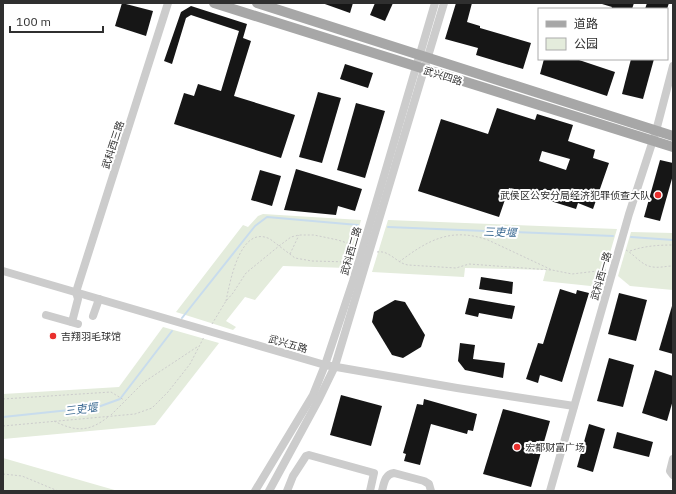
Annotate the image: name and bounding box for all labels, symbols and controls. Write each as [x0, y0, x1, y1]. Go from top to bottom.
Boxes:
scale bar [10, 8, 103, 34]
legend [538, 8, 668, 60]
text: 100 m [16, 14, 51, 29]
text: 道路 [574, 16, 598, 31]
text: 公园 [574, 36, 598, 51]
street label: 武兴四路 [422, 64, 464, 88]
street label: 武科西三路 [99, 119, 127, 171]
place label: 武侯区公安分局经济犯罪侦查大队 [500, 189, 650, 202]
marker: 武侯区公安分局经济犯罪侦查大队 [653, 190, 663, 200]
water label: 三吏堰 [483, 224, 519, 240]
street label: 武科西二路 [338, 225, 364, 277]
street label: 武科西一路 [588, 250, 614, 302]
place label: 吉翔羽毛球馆 [61, 330, 121, 343]
marker: 吉翔羽毛球馆 [48, 331, 58, 341]
street label: 武兴五路 [267, 332, 309, 356]
water label: 三吏堰 [64, 400, 100, 418]
place label: 宏都财富广场 [525, 441, 585, 454]
marker: 宏都财富广场 [512, 442, 522, 452]

